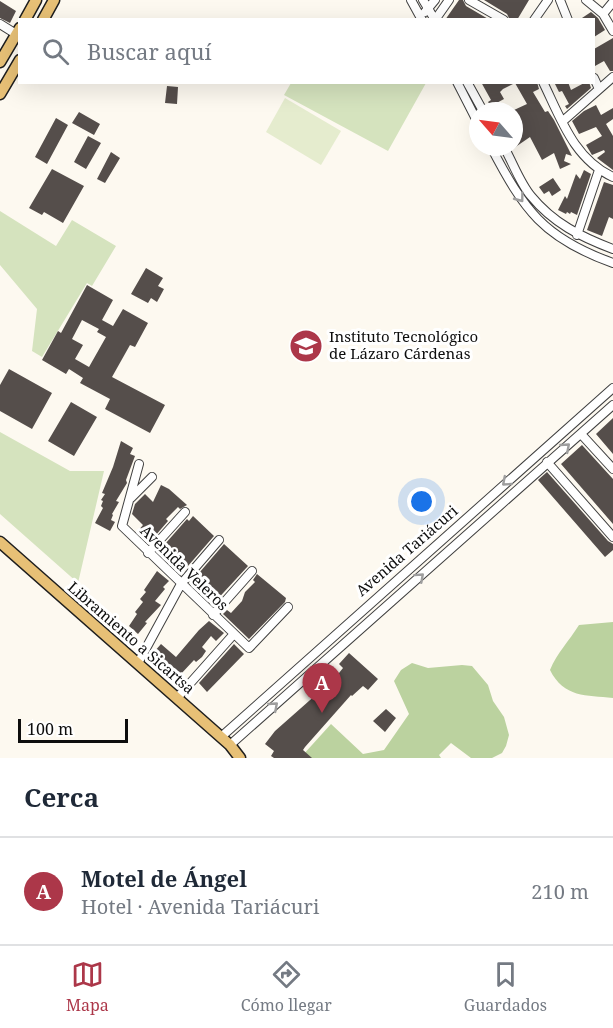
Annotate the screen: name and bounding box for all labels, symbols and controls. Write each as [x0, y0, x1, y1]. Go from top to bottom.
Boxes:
search box [18, 18, 595, 84]
icon: search [39, 35, 72, 68]
text: Buscar aquí [87, 36, 211, 66]
north arrow [469, 102, 523, 156]
one-way arrow [513, 191, 524, 202]
place label: Instituto Tecnológico de Lázaro Cárdenas [329, 326, 478, 363]
school or university icon: Instituto Tecnológico de Lázaro Cárdenas [288, 328, 324, 364]
one-way arrow [559, 443, 570, 454]
one-way arrow [502, 475, 513, 486]
your location [407, 487, 436, 516]
street label: Avenida Tariácuri [351, 500, 462, 600]
street label: Avenida Veleros [136, 520, 233, 615]
one-way arrow [413, 573, 424, 584]
street label: Libramiento a Sicartsa [64, 577, 199, 698]
pin: A [302, 664, 342, 713]
one-way arrow [267, 702, 278, 713]
scale bar [18, 716, 128, 744]
text: 100 m [27, 718, 73, 740]
text: Cerca [24, 779, 99, 815]
text: Motel de Ángel [81, 863, 247, 893]
text: A [36, 878, 51, 905]
text: 210 m [531, 878, 589, 905]
text: Hotel · Avenida Tariácuri [81, 893, 319, 920]
tab: Mapa [66, 958, 109, 1016]
tab: Cómo llegar [241, 958, 332, 1016]
tab: Guardados [464, 958, 547, 1016]

